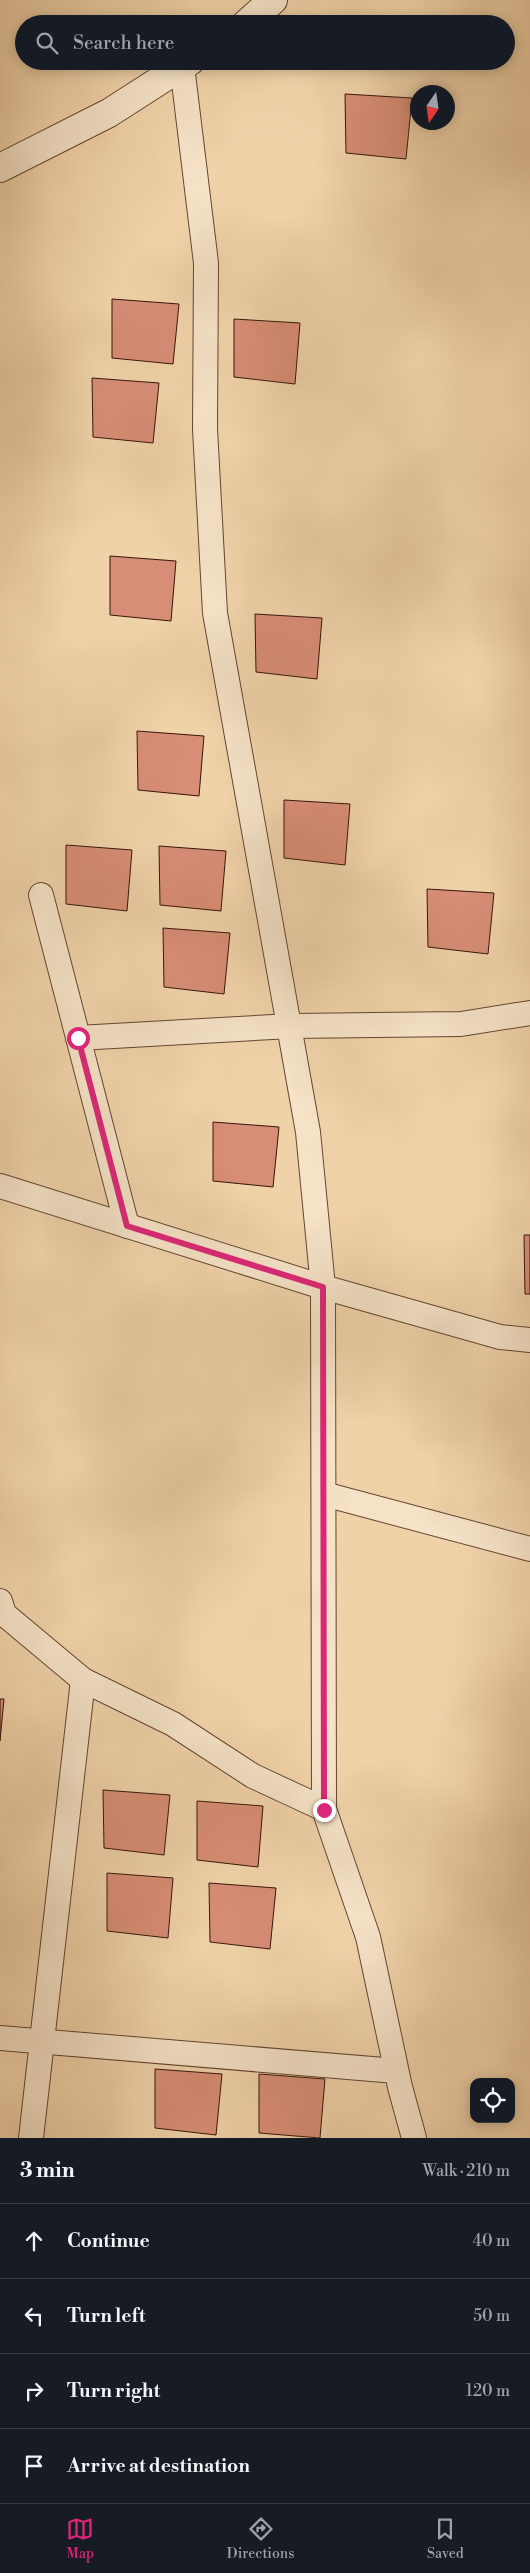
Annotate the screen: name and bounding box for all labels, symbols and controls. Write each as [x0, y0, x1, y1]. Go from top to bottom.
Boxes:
search box [15, 15, 515, 70]
icon: search [33, 29, 61, 57]
text: Search here [73, 31, 174, 55]
north arrow [410, 85, 455, 130]
route start [67, 1027, 90, 1050]
route end [313, 1799, 336, 1822]
map controls [470, 2078, 515, 2123]
button: locate [470, 2078, 515, 2123]
text: 3 min [20, 2158, 75, 2184]
text: Walk · 210 m [422, 2161, 510, 2181]
icon: ahead [20, 2227, 48, 2255]
text: Continue [67, 2229, 150, 2253]
text: 40 m [473, 2231, 510, 2251]
icon: left [20, 2302, 48, 2330]
text: Turn left [67, 2304, 146, 2328]
text: 50 m [473, 2306, 510, 2326]
icon: right [20, 2377, 48, 2405]
text: Turn right [67, 2379, 160, 2403]
text: 120 m [466, 2381, 510, 2401]
icon: arrive [20, 2452, 48, 2480]
text: Arrive at destination [67, 2454, 250, 2478]
tab: Map [66, 2515, 94, 2563]
tab: Directions [227, 2515, 294, 2563]
tab: Saved [427, 2515, 464, 2563]

